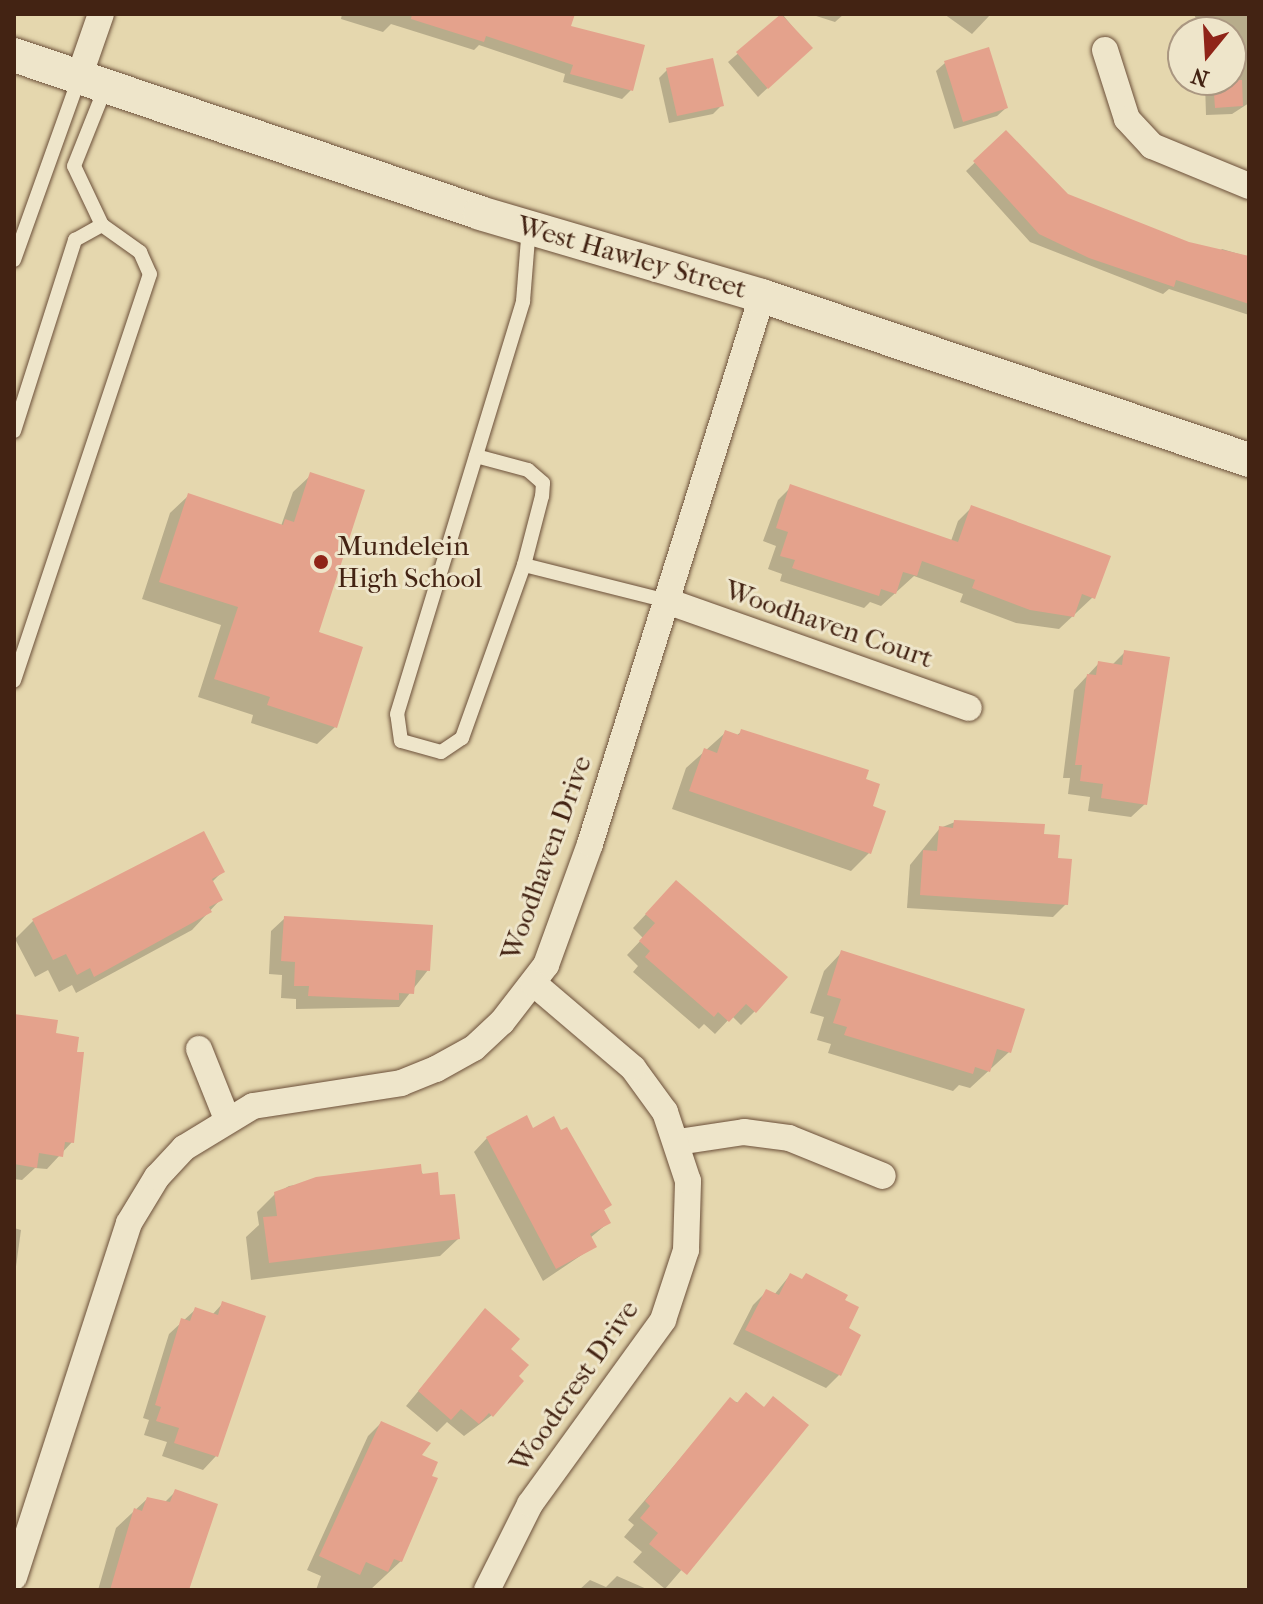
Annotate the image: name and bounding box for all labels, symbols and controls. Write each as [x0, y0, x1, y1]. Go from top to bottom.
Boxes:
north arrow [1167, 16, 1247, 96]
text: N [1188, 62, 1212, 92]
street label: West Hawley Street [514, 208, 750, 306]
place label: Mundelein High School [337, 529, 482, 595]
marker: Mundelein High School [312, 553, 330, 571]
street label: Woodhaven Court [721, 573, 937, 675]
street label: Woodhaven Drive [493, 751, 599, 965]
street label: Woodcrest Drive [502, 1294, 646, 1478]

